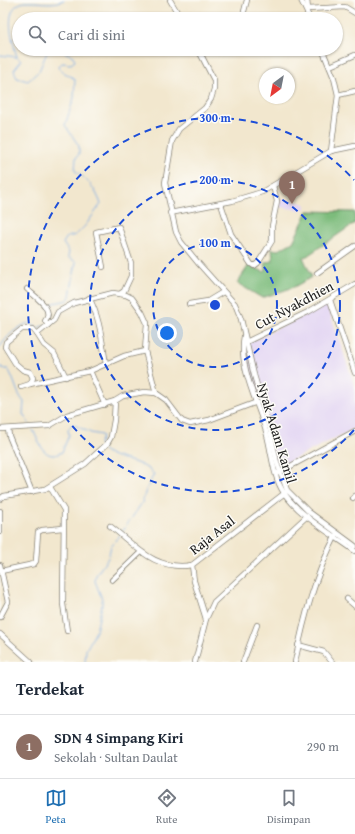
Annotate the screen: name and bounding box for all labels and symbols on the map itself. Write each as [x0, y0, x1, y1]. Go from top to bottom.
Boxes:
north arrow [259, 68, 295, 104]
text: 300 m [199, 109, 232, 126]
text: 200 m [199, 171, 232, 188]
pin: 1 [279, 171, 305, 204]
text: 100 m [199, 234, 232, 251]
street label: Cut Nyakdhien [251, 276, 337, 334]
centre of rings [208, 298, 222, 312]
your location [157, 323, 177, 343]
street label: Nyak Adam Kamil [252, 380, 302, 486]
street label: Raja Asal [185, 511, 239, 559]

